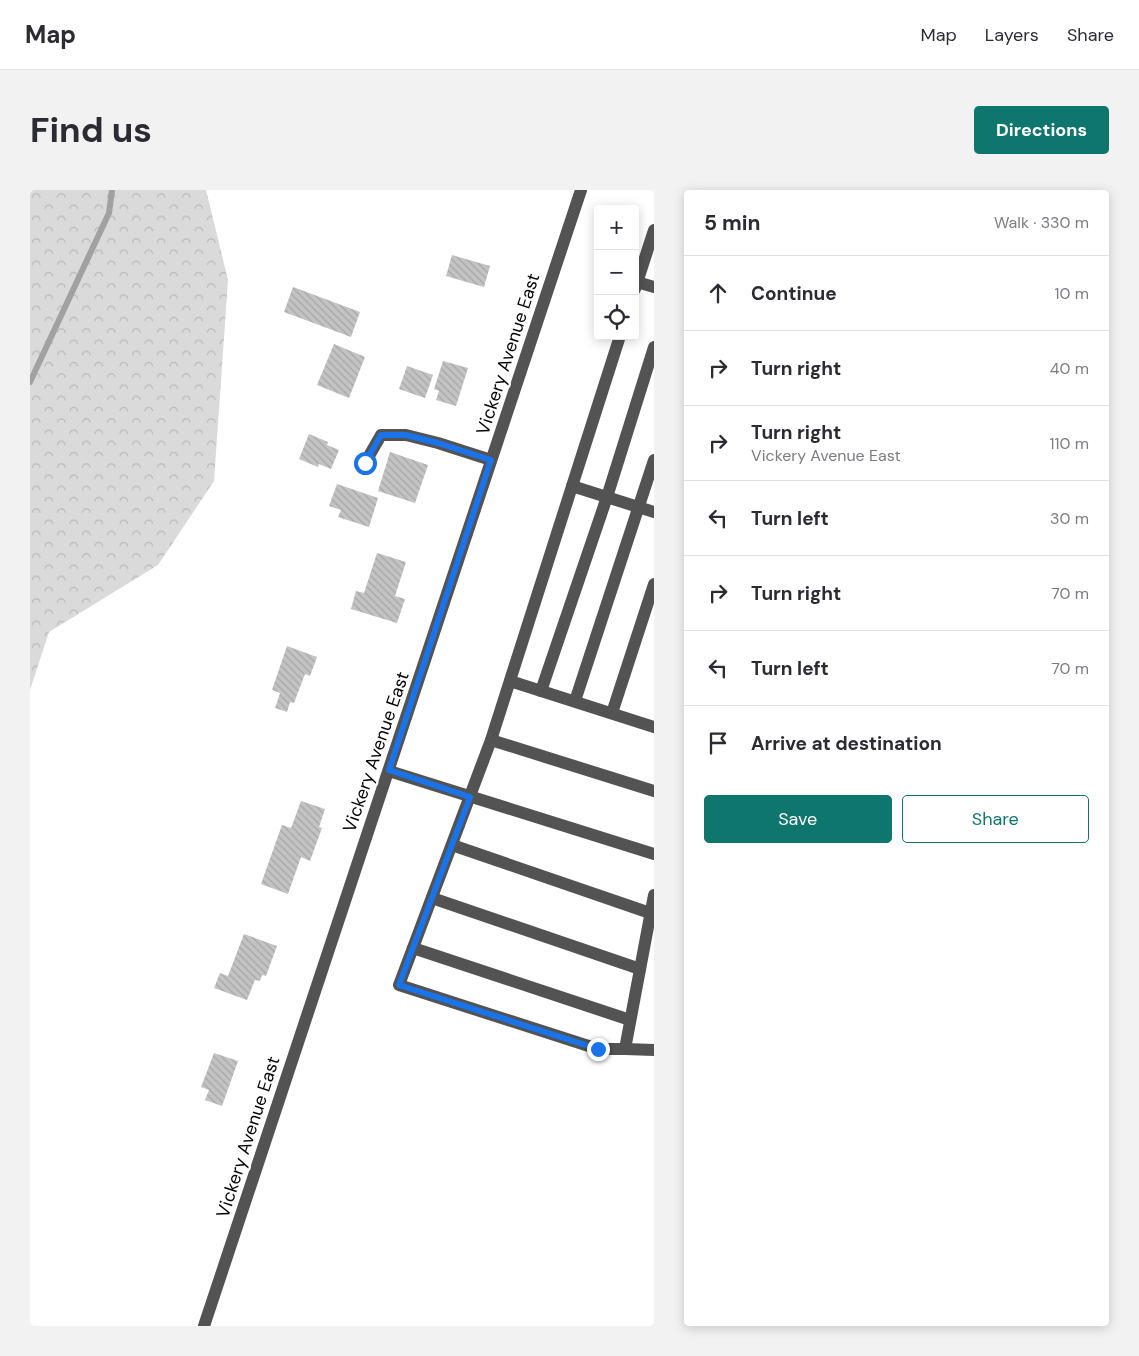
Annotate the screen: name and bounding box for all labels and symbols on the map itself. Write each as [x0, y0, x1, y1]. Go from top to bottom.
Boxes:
street label: Vickery Avenue East [471, 270, 545, 438]
route start [354, 452, 377, 475]
street label: Vickery Avenue East [337, 668, 415, 836]
route end [587, 1038, 610, 1061]
street label: Vickery Avenue East [211, 1053, 285, 1221]

